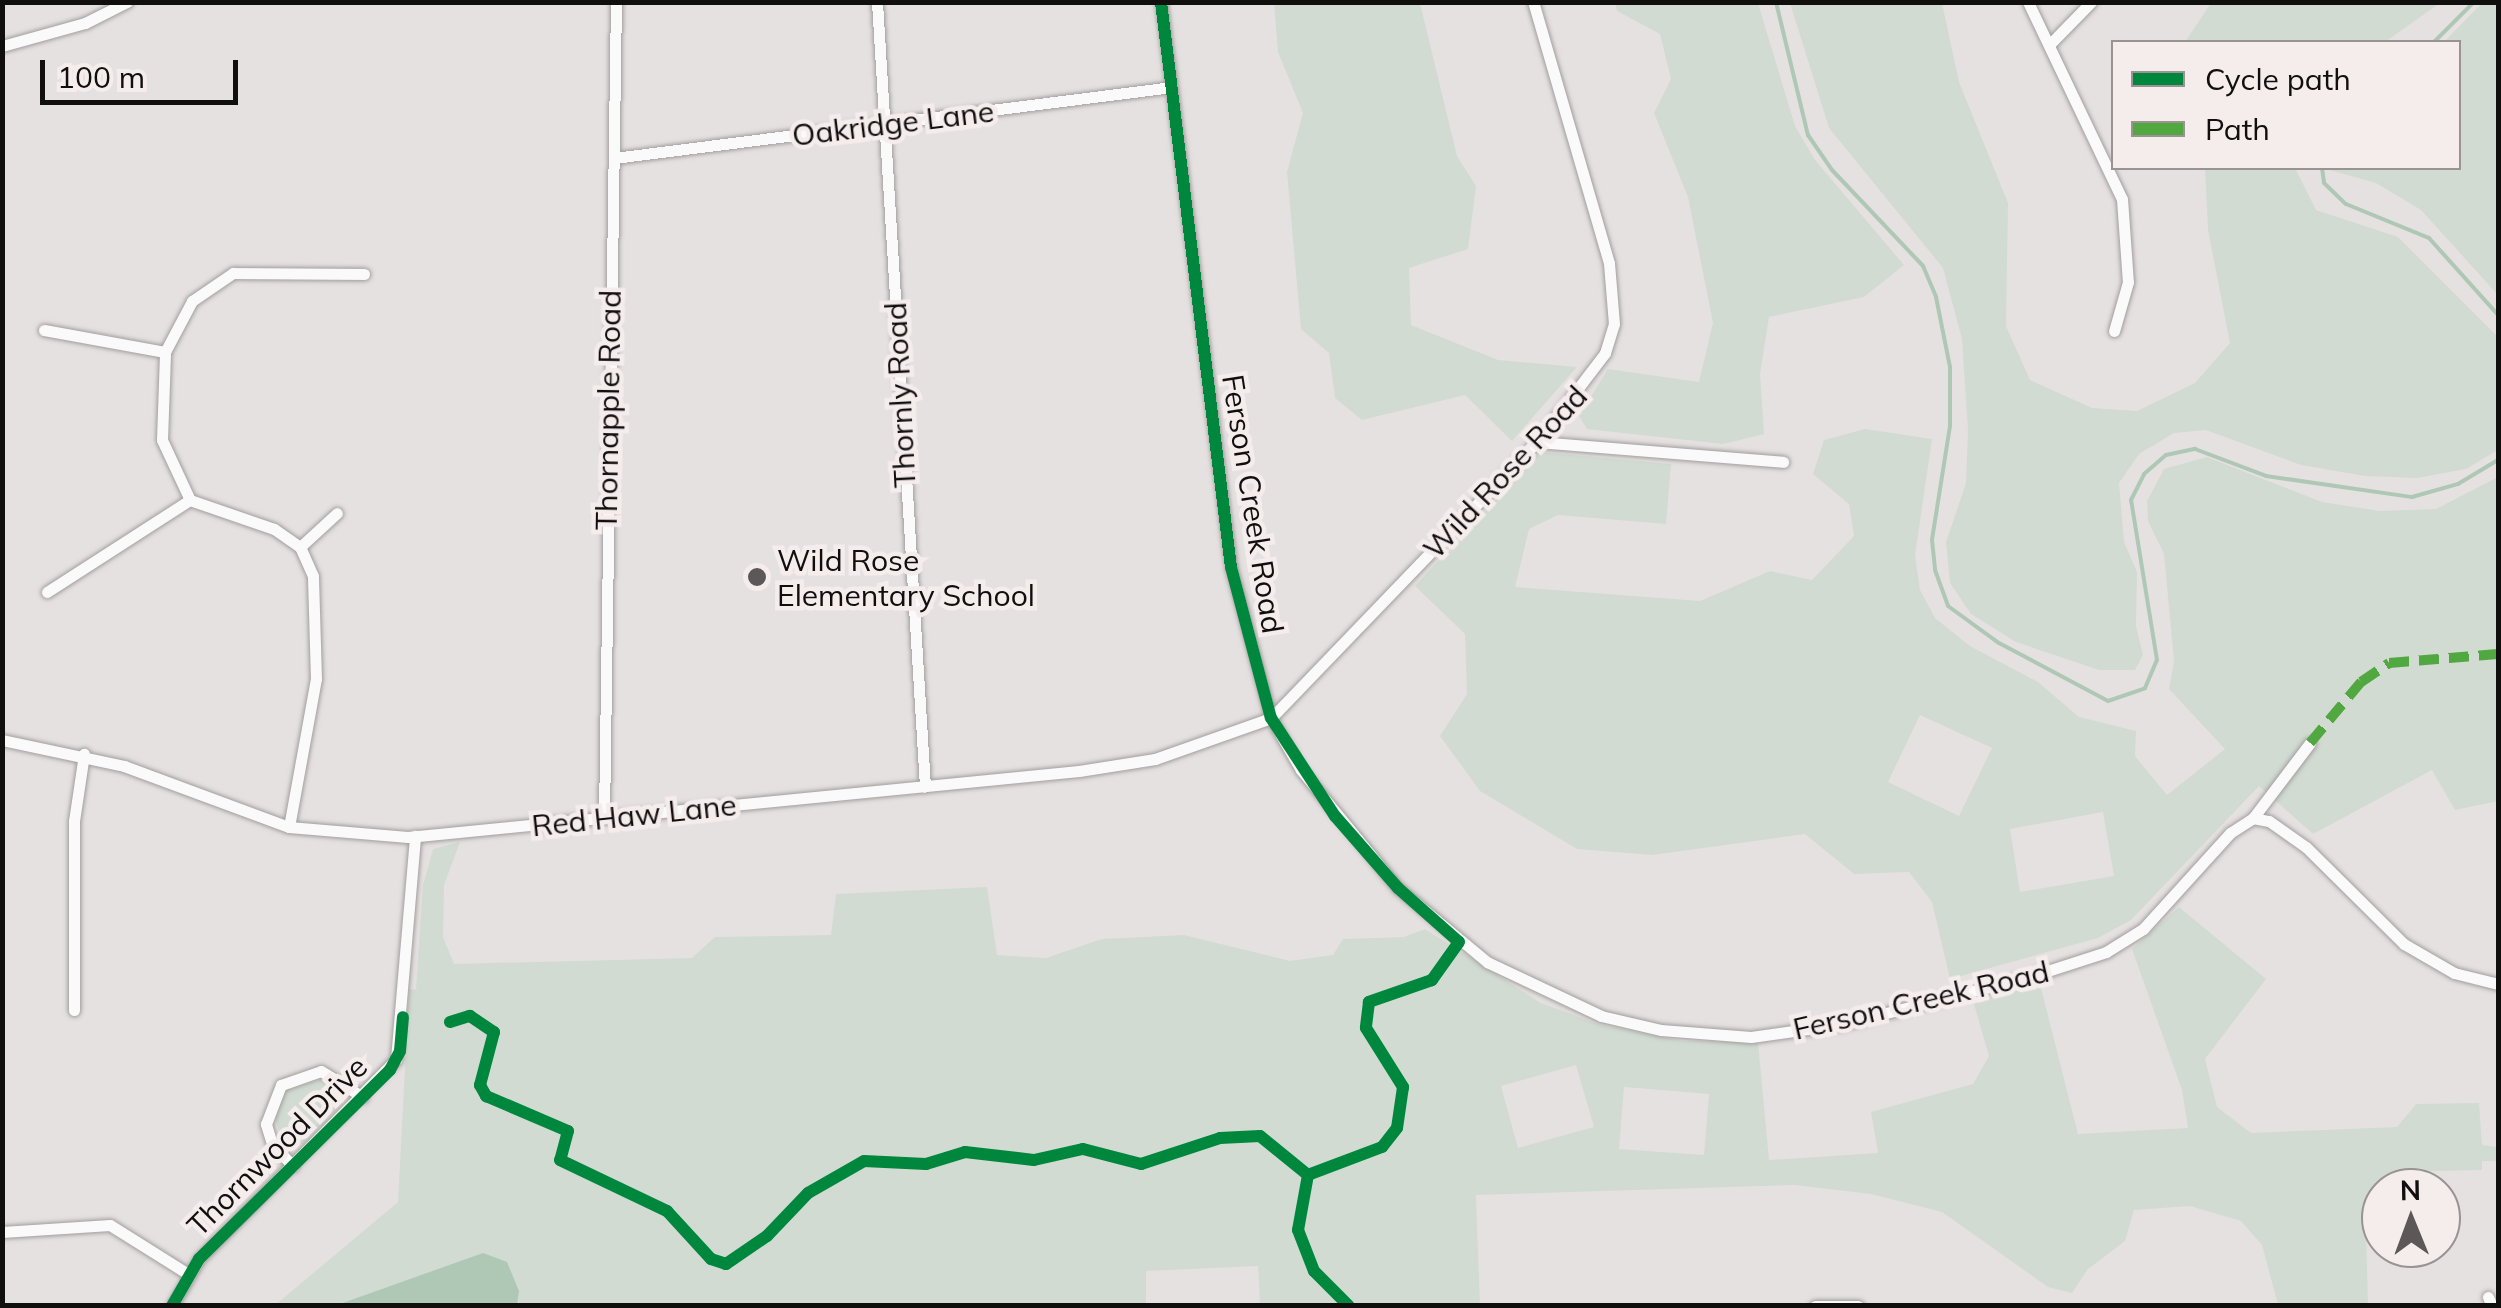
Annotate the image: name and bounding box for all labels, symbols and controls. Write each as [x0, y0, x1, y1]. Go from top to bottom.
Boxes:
scale bar [45, 40, 242, 102]
legend [2111, 40, 2461, 170]
text: 100 m [57, 58, 145, 96]
text: Cycle path [2205, 60, 2351, 98]
street label: Oakridge Lane [790, 93, 996, 153]
text: Path [2205, 110, 2270, 148]
street label: Thornapple Road [588, 290, 628, 530]
street label: Thornly Road [877, 301, 923, 489]
street label: Ferson Creek Road [1215, 372, 1291, 636]
street label: Wild Rose Road [1416, 378, 1594, 566]
place label: Wild Rose Elementary School [777, 542, 1035, 612]
marker: Wild Rose Elementary School [746, 566, 768, 588]
street label: Red Haw Lane [530, 786, 738, 844]
street label: Ferson Creek Road [1790, 953, 2052, 1047]
street label: Thornwood Drive [180, 1049, 374, 1243]
north arrow [2361, 1168, 2461, 1268]
text: N [2400, 1172, 2421, 1207]

